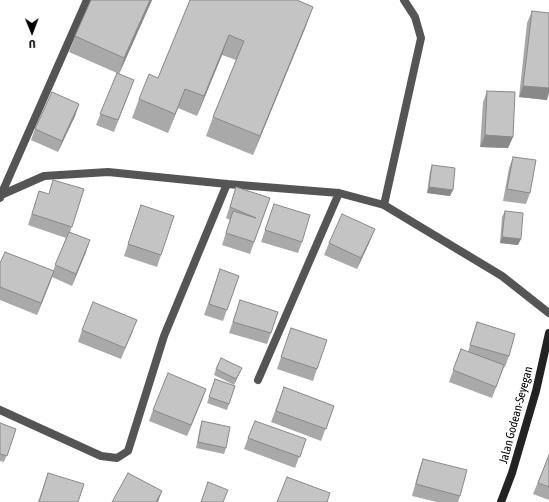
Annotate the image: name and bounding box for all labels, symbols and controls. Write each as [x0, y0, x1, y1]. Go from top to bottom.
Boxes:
north arrow [12, 12, 52, 52]
text: U [29, 38, 36, 50]
street label: Jalan Godean-Seyegan [496, 365, 536, 465]

